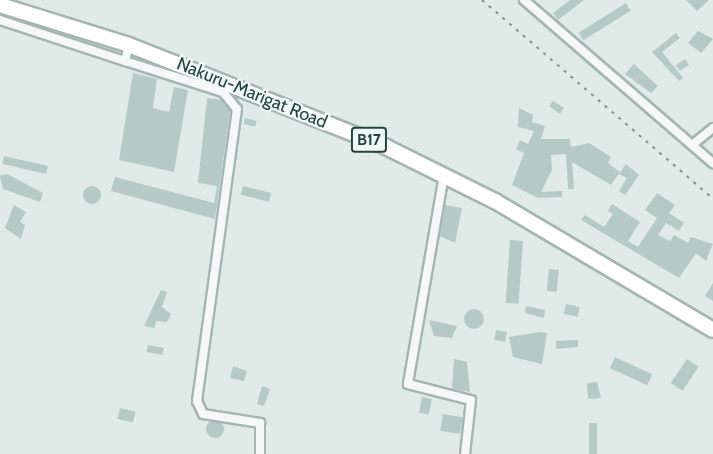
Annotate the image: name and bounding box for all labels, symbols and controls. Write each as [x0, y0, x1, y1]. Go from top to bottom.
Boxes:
street label: Nakuru-Marigat Road [173, 53, 331, 133]
road number: B17 [350, 127, 388, 153]

